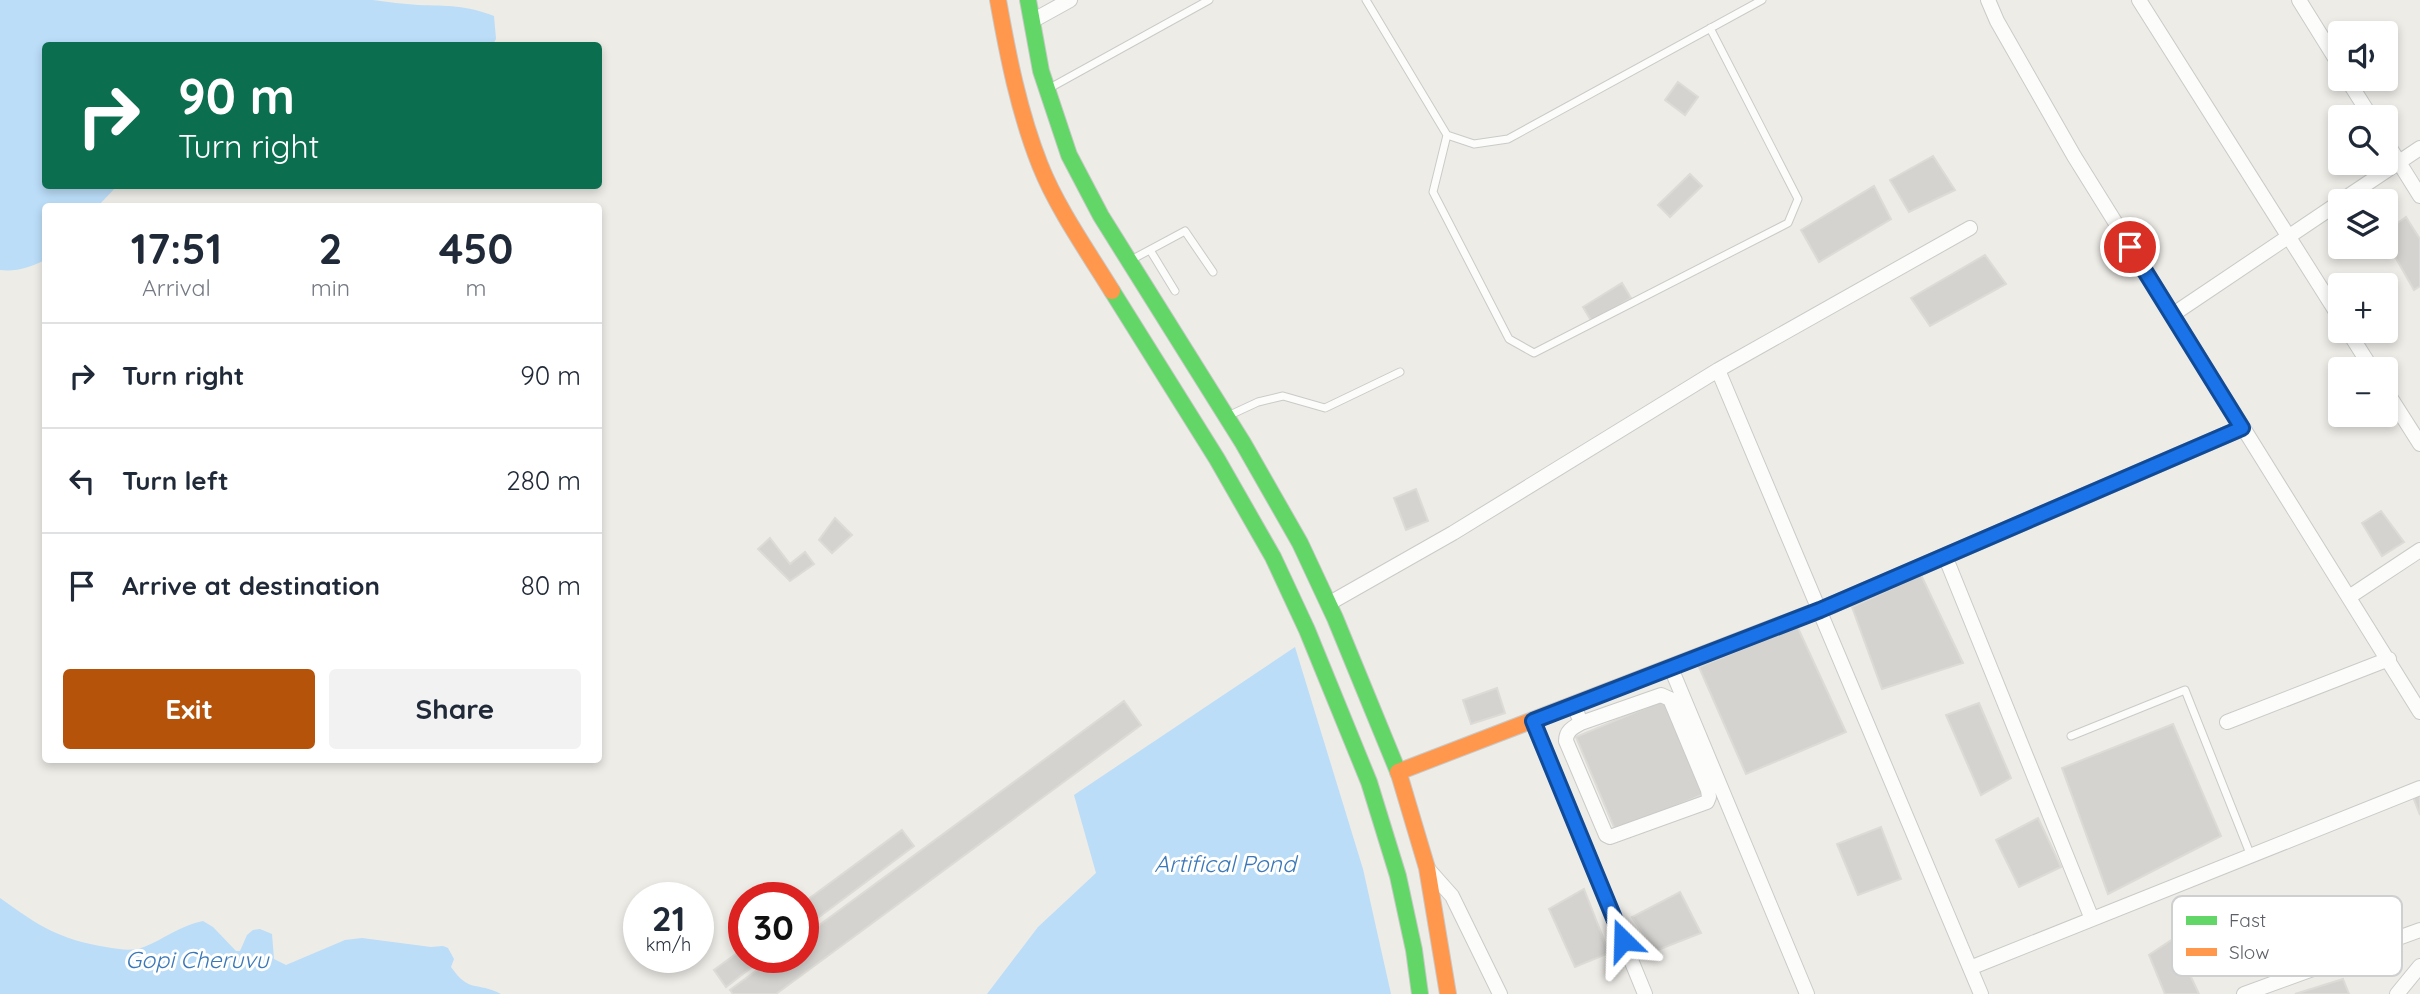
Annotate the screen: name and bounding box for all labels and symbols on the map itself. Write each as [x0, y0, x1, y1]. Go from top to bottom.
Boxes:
pin [2100, 217, 2160, 277]
water label: Artifical Pond [1154, 849, 1299, 878]
speed limit sign: 30 [728, 882, 819, 973]
legend [2172, 896, 2402, 976]
position arrow [1586, 903, 1660, 977]
text: Fast [2229, 908, 2266, 932]
text: Slow [2229, 940, 2270, 964]
water label: Gopi Cheruvu [125, 945, 271, 974]

